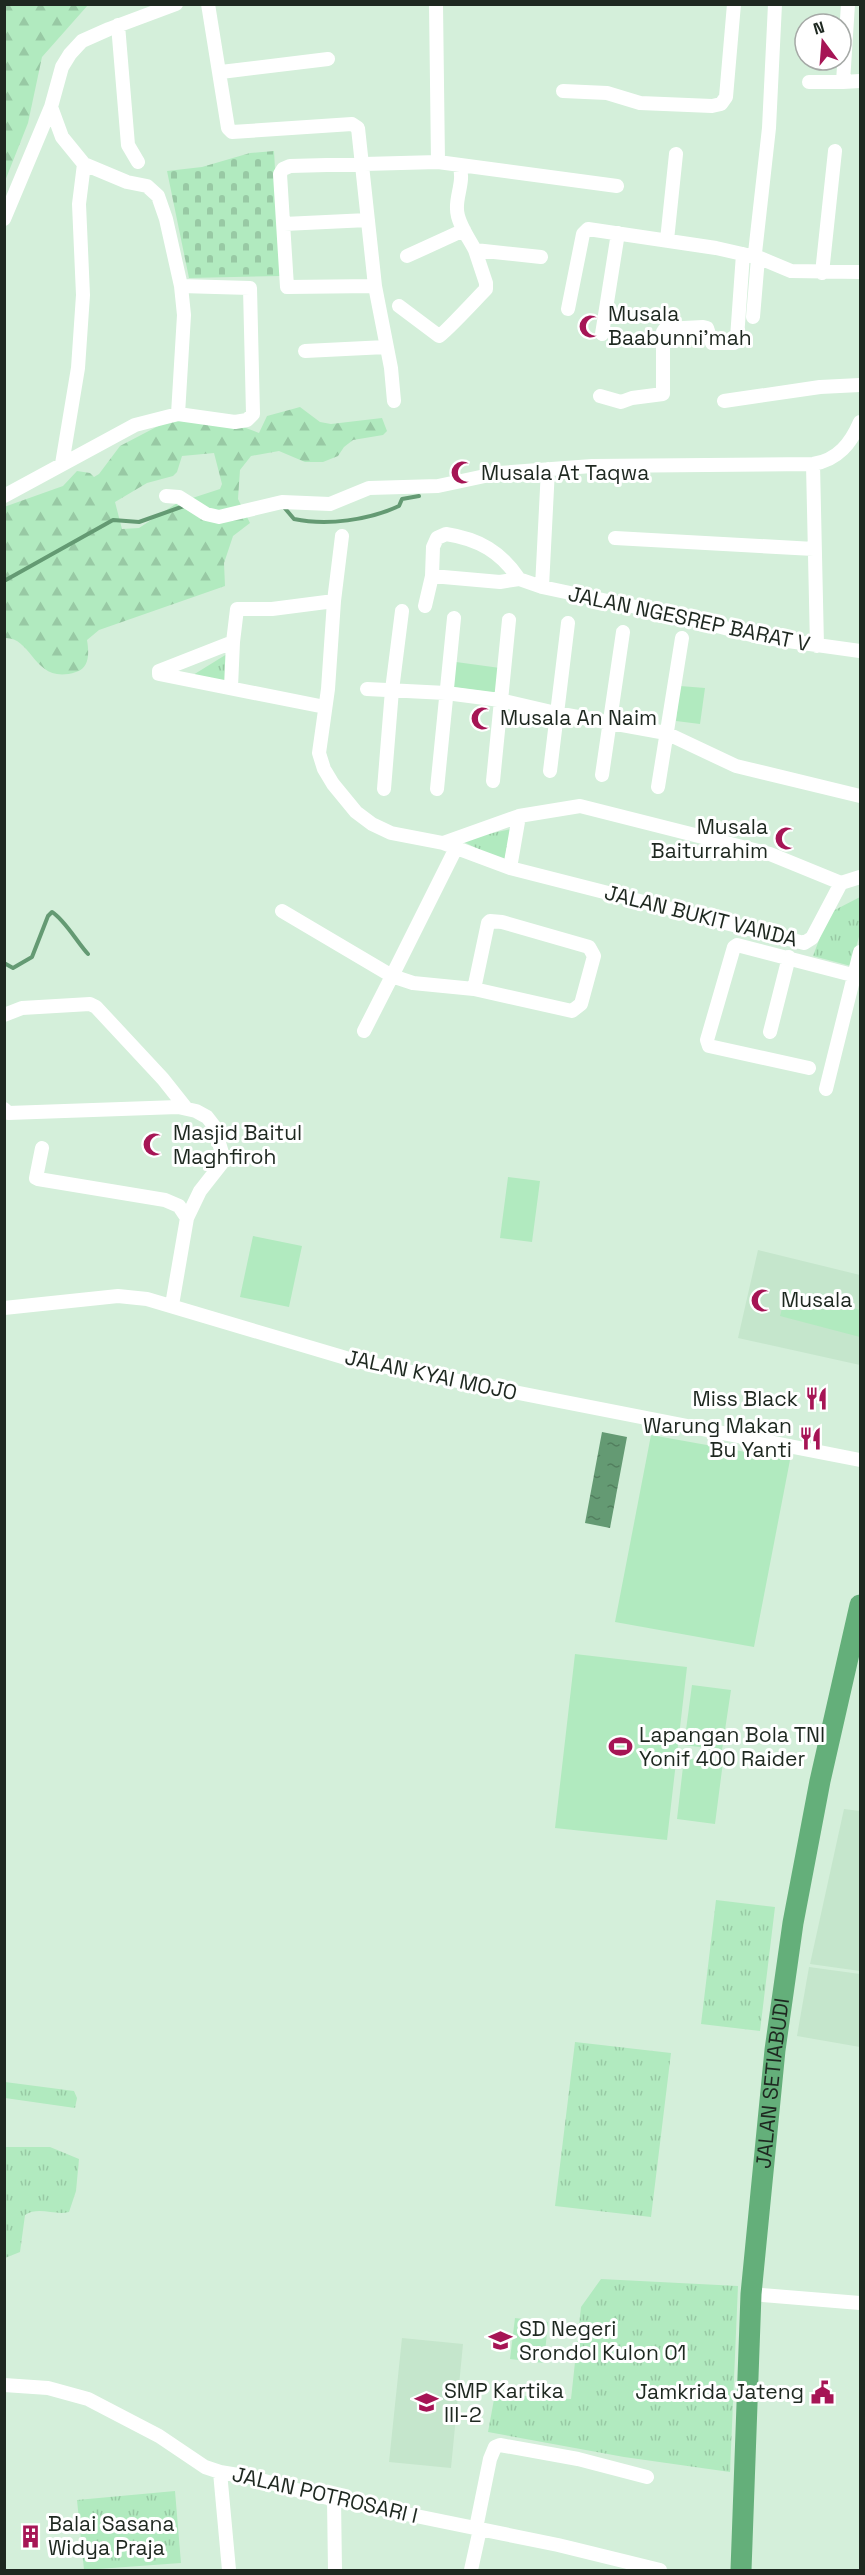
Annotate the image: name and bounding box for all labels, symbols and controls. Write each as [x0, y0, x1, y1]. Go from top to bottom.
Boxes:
north arrow [793, 12, 853, 72]
text: N [811, 16, 827, 40]
place label: Musala Baabunni'mah [608, 300, 752, 351]
mosque icon: Musala Baabunni'mah [577, 313, 603, 339]
place label: Musala At Taqwa [481, 459, 649, 486]
mosque icon: Musala At Taqwa [450, 460, 476, 486]
street label: JALAN NGESREP BARAT V [566, 580, 812, 657]
place label: Musala An Naim [500, 704, 657, 731]
mosque icon: Musala An Naim [469, 705, 495, 731]
place label: Musala Baiturrahim [651, 813, 768, 864]
mosque icon: Musala Baiturrahim [773, 826, 799, 852]
street label: JALAN BUKIT VANDA [602, 878, 800, 953]
place label: Masjid Baitul Maghfiroh [173, 1119, 302, 1170]
mosque icon: Masjid Baitul Maghfiroh [142, 1132, 168, 1158]
place label: Musala [781, 1286, 852, 1313]
mosque icon: Musala [750, 1287, 776, 1313]
street label: JALAN KYAI MOJO [343, 1343, 520, 1406]
place label: Miss Black [692, 1385, 798, 1412]
restaurant icon: Miss Black [803, 1386, 829, 1412]
place label: Warung Makan Bu Yanti [643, 1412, 792, 1463]
restaurant icon: Warung Makan Bu Yanti [797, 1425, 823, 1451]
place label: Lapangan Bola TNI Yonif 400 Raider [639, 1721, 825, 1772]
sports icon: Lapangan Bola TNI Yonif 400 Raider [608, 1734, 634, 1760]
street label: JALAN SETIABUDI [749, 1996, 795, 2170]
place label: SD Negeri Srondol Kulon 01 [519, 2315, 686, 2366]
school or university icon: SD Negeri Srondol Kulon 01 [488, 2328, 514, 2354]
place label: SMP Kartika III-2 [444, 2377, 564, 2428]
place label: Jamkrida Jateng [635, 2378, 804, 2405]
public building icon: Jamkrida Jateng [809, 2379, 835, 2405]
school or university icon: SMP Kartika III-2 [413, 2390, 439, 2416]
street label: JALAN POTROSARI I [230, 2460, 421, 2529]
place label: Balai Sasana Widya Praja [48, 2510, 175, 2561]
building icon: Balai Sasana Widya Praja [17, 2523, 43, 2549]

